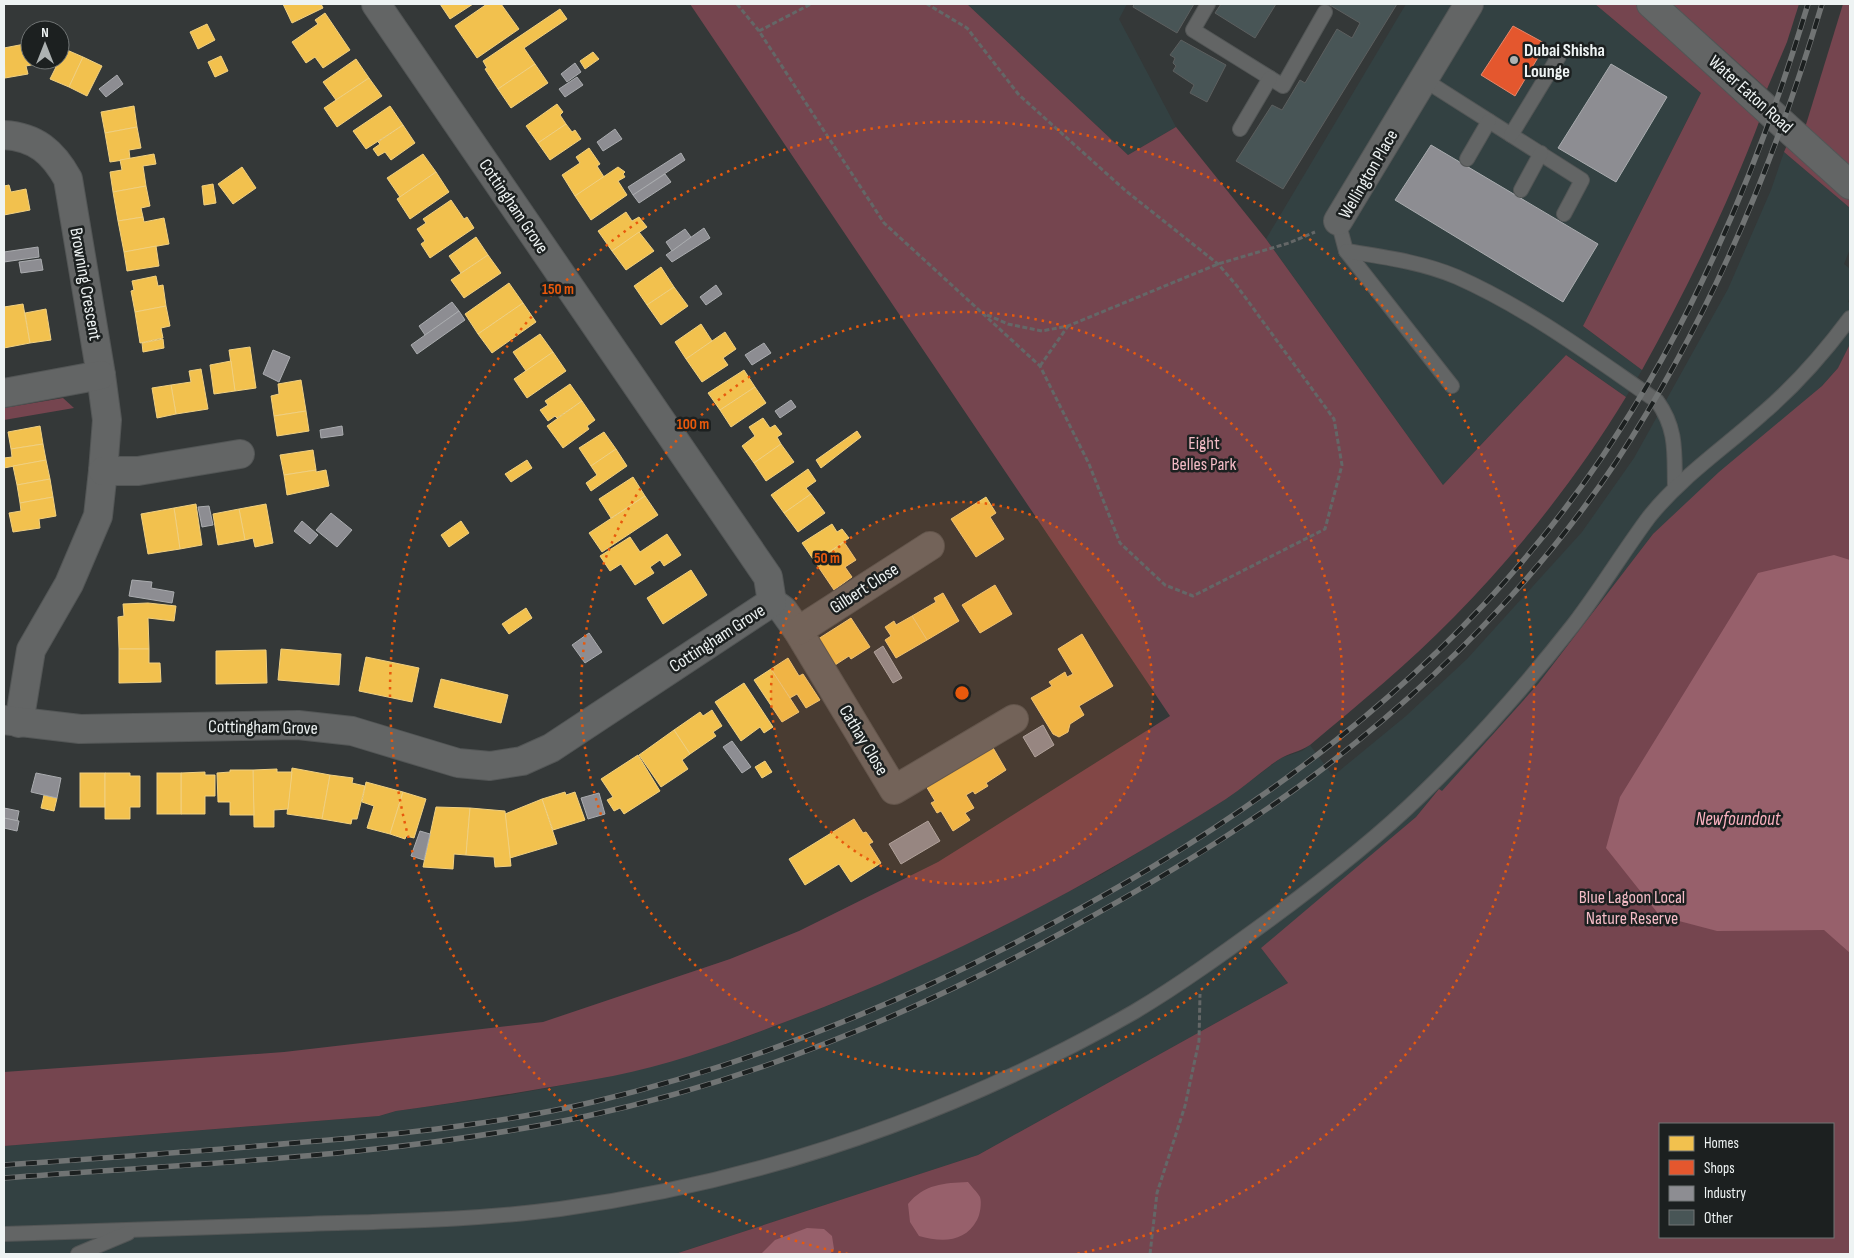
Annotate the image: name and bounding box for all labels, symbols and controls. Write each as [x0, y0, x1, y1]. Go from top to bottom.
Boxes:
north arrow [20, 20, 70, 70]
text: N [41, 24, 49, 41]
place label: Dubai Shisha Lounge [1524, 40, 1605, 82]
street label: Water Eaton Road [1704, 51, 1797, 138]
marker: Dubai Shisha Lounge [1508, 54, 1520, 66]
street label: Wellington Place [1334, 126, 1402, 223]
street label: Cottingham Grove [474, 155, 553, 258]
street label: Browning Crescent [65, 226, 106, 343]
text: 150 m [542, 280, 574, 299]
text: 100 m [677, 415, 709, 434]
park label: Eight Belles Park [1172, 433, 1237, 475]
text: 50 m [814, 549, 840, 568]
street label: Gilbert Close [826, 559, 902, 618]
street label: Cottingham Grove [666, 600, 769, 677]
centre of rings [953, 684, 971, 702]
street label: Cathay Close [834, 701, 893, 779]
street label: Cottingham Grove [208, 716, 318, 739]
water label: Newfoundout [1696, 808, 1782, 831]
park label: Blue Lagoon Local Nature Reserve [1579, 887, 1685, 929]
legend [1659, 1123, 1834, 1238]
text: Homes [1704, 1134, 1739, 1153]
text: Shops [1704, 1159, 1735, 1178]
text: Industry [1704, 1184, 1746, 1203]
text: Other [1704, 1209, 1733, 1228]

